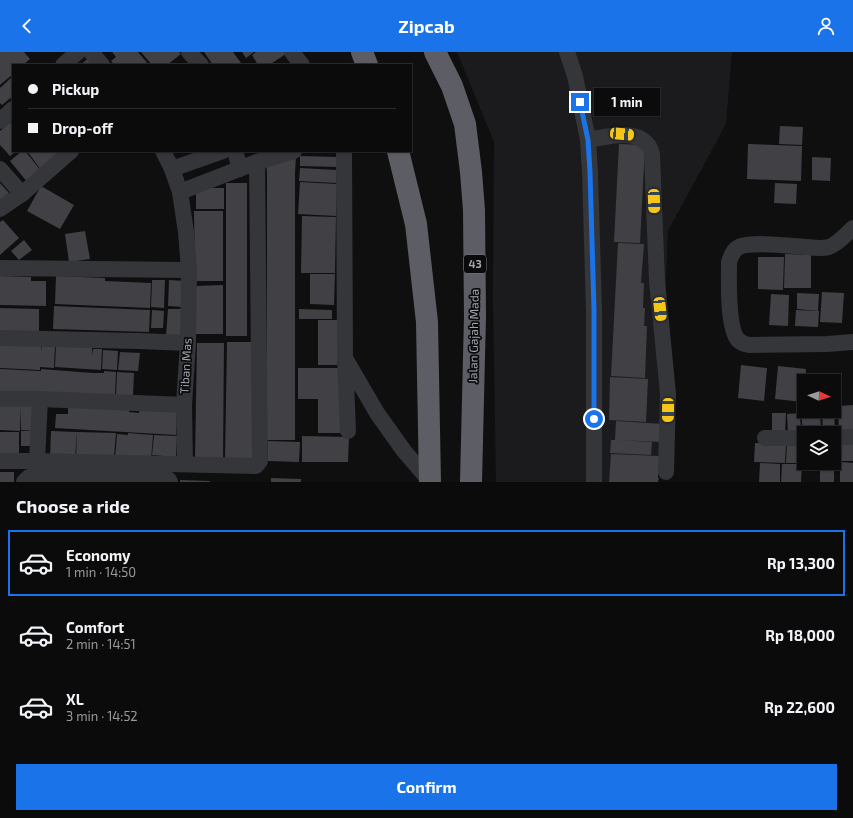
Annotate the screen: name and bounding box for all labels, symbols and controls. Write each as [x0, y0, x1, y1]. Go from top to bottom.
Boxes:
icon: back [16, 15, 38, 37]
text: Zipcab [398, 15, 455, 37]
icon: person [815, 15, 837, 37]
text: Pickup [52, 80, 99, 98]
callout: 1 min [594, 88, 660, 116]
route end [571, 93, 589, 111]
text: 1 min [611, 94, 643, 110]
text: Drop-off [52, 119, 113, 137]
car [610, 127, 634, 141]
car [648, 189, 660, 213]
road number: 43 [464, 255, 486, 273]
street label: Jalan Gajah Mada [465, 289, 482, 383]
car [653, 296, 667, 322]
street label: Tiban Mas [177, 338, 193, 394]
north arrow [797, 374, 841, 418]
map controls [797, 374, 841, 470]
car [662, 398, 674, 422]
route start [585, 410, 603, 428]
button: layers [797, 426, 841, 470]
text: Choose a ride [16, 495, 130, 517]
icon: car [18, 545, 54, 581]
text: Economy [66, 546, 131, 564]
text: Rp 13,300 [767, 554, 835, 572]
text: 1 min · 14:50 [66, 564, 136, 580]
icon: car [18, 617, 54, 653]
text: Comfort [66, 618, 124, 636]
text: Rp 18,000 [765, 626, 835, 644]
text: 2 min · 14:51 [66, 636, 136, 652]
icon: car [18, 689, 54, 725]
text: XL [66, 690, 84, 708]
text: Rp 22,600 [764, 698, 835, 716]
text: 3 min · 14:52 [66, 708, 138, 724]
button: Confirm [16, 764, 837, 810]

